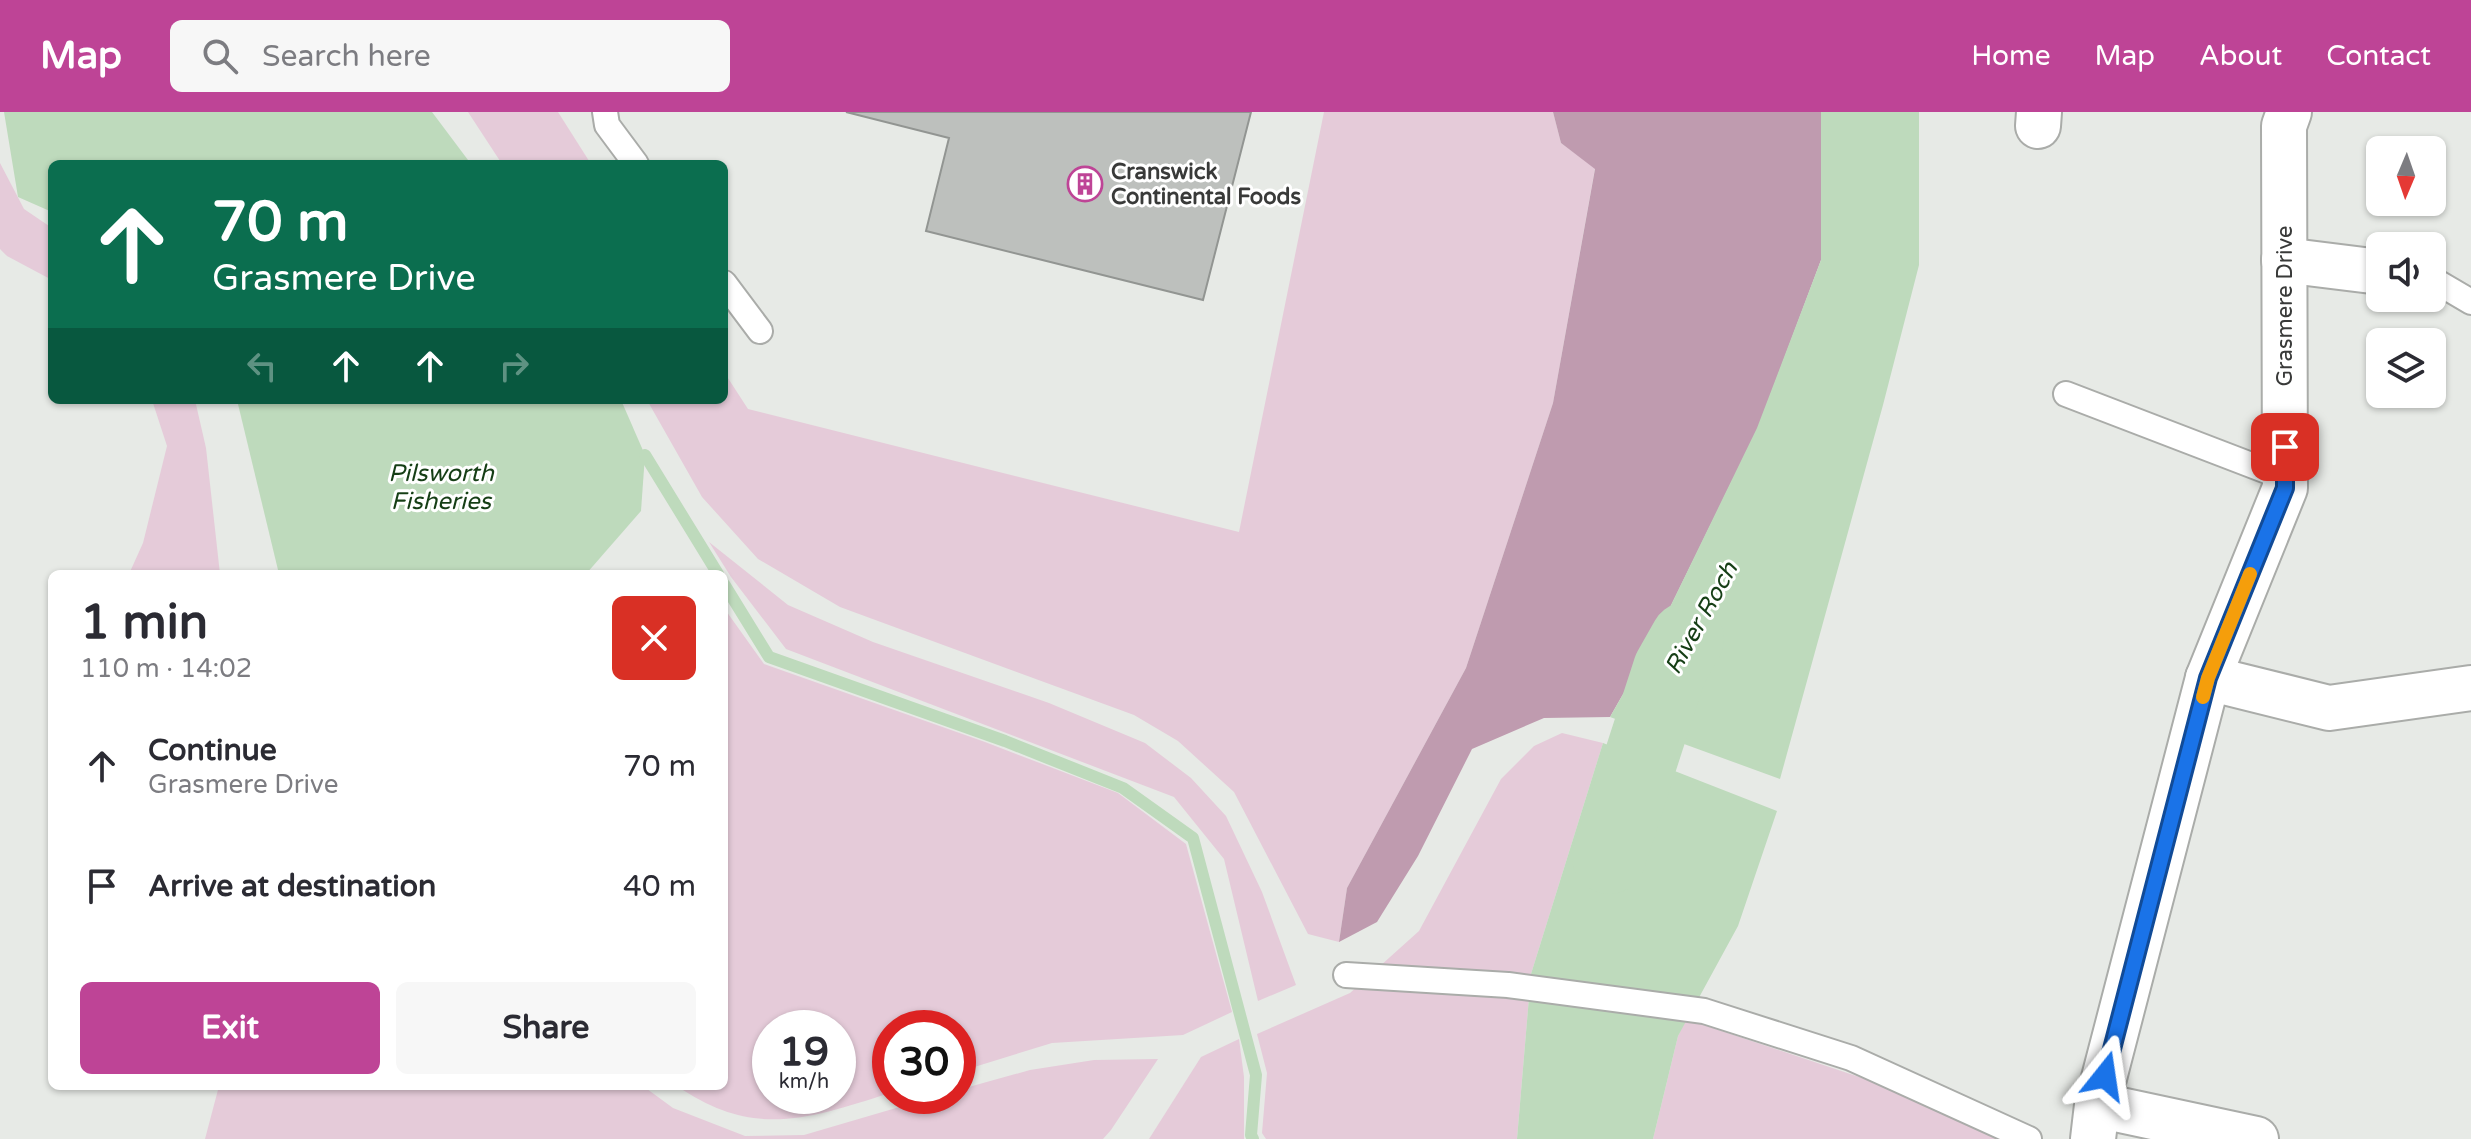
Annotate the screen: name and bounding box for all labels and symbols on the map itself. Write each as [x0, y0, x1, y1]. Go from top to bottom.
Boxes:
north arrow [2366, 136, 2446, 216]
place label: Cranswick Continental Foods [1111, 159, 1301, 210]
building icon: Cranswick Continental Foods [1066, 165, 1104, 203]
street label: Grasmere Drive [2272, 225, 2298, 387]
pin [2251, 413, 2319, 481]
water label: Pilsworth Fisheries [388, 459, 495, 516]
water label: River Roch [1659, 556, 1745, 679]
speed limit sign: 30 [872, 1010, 976, 1114]
position arrow [2063, 1034, 2147, 1118]

